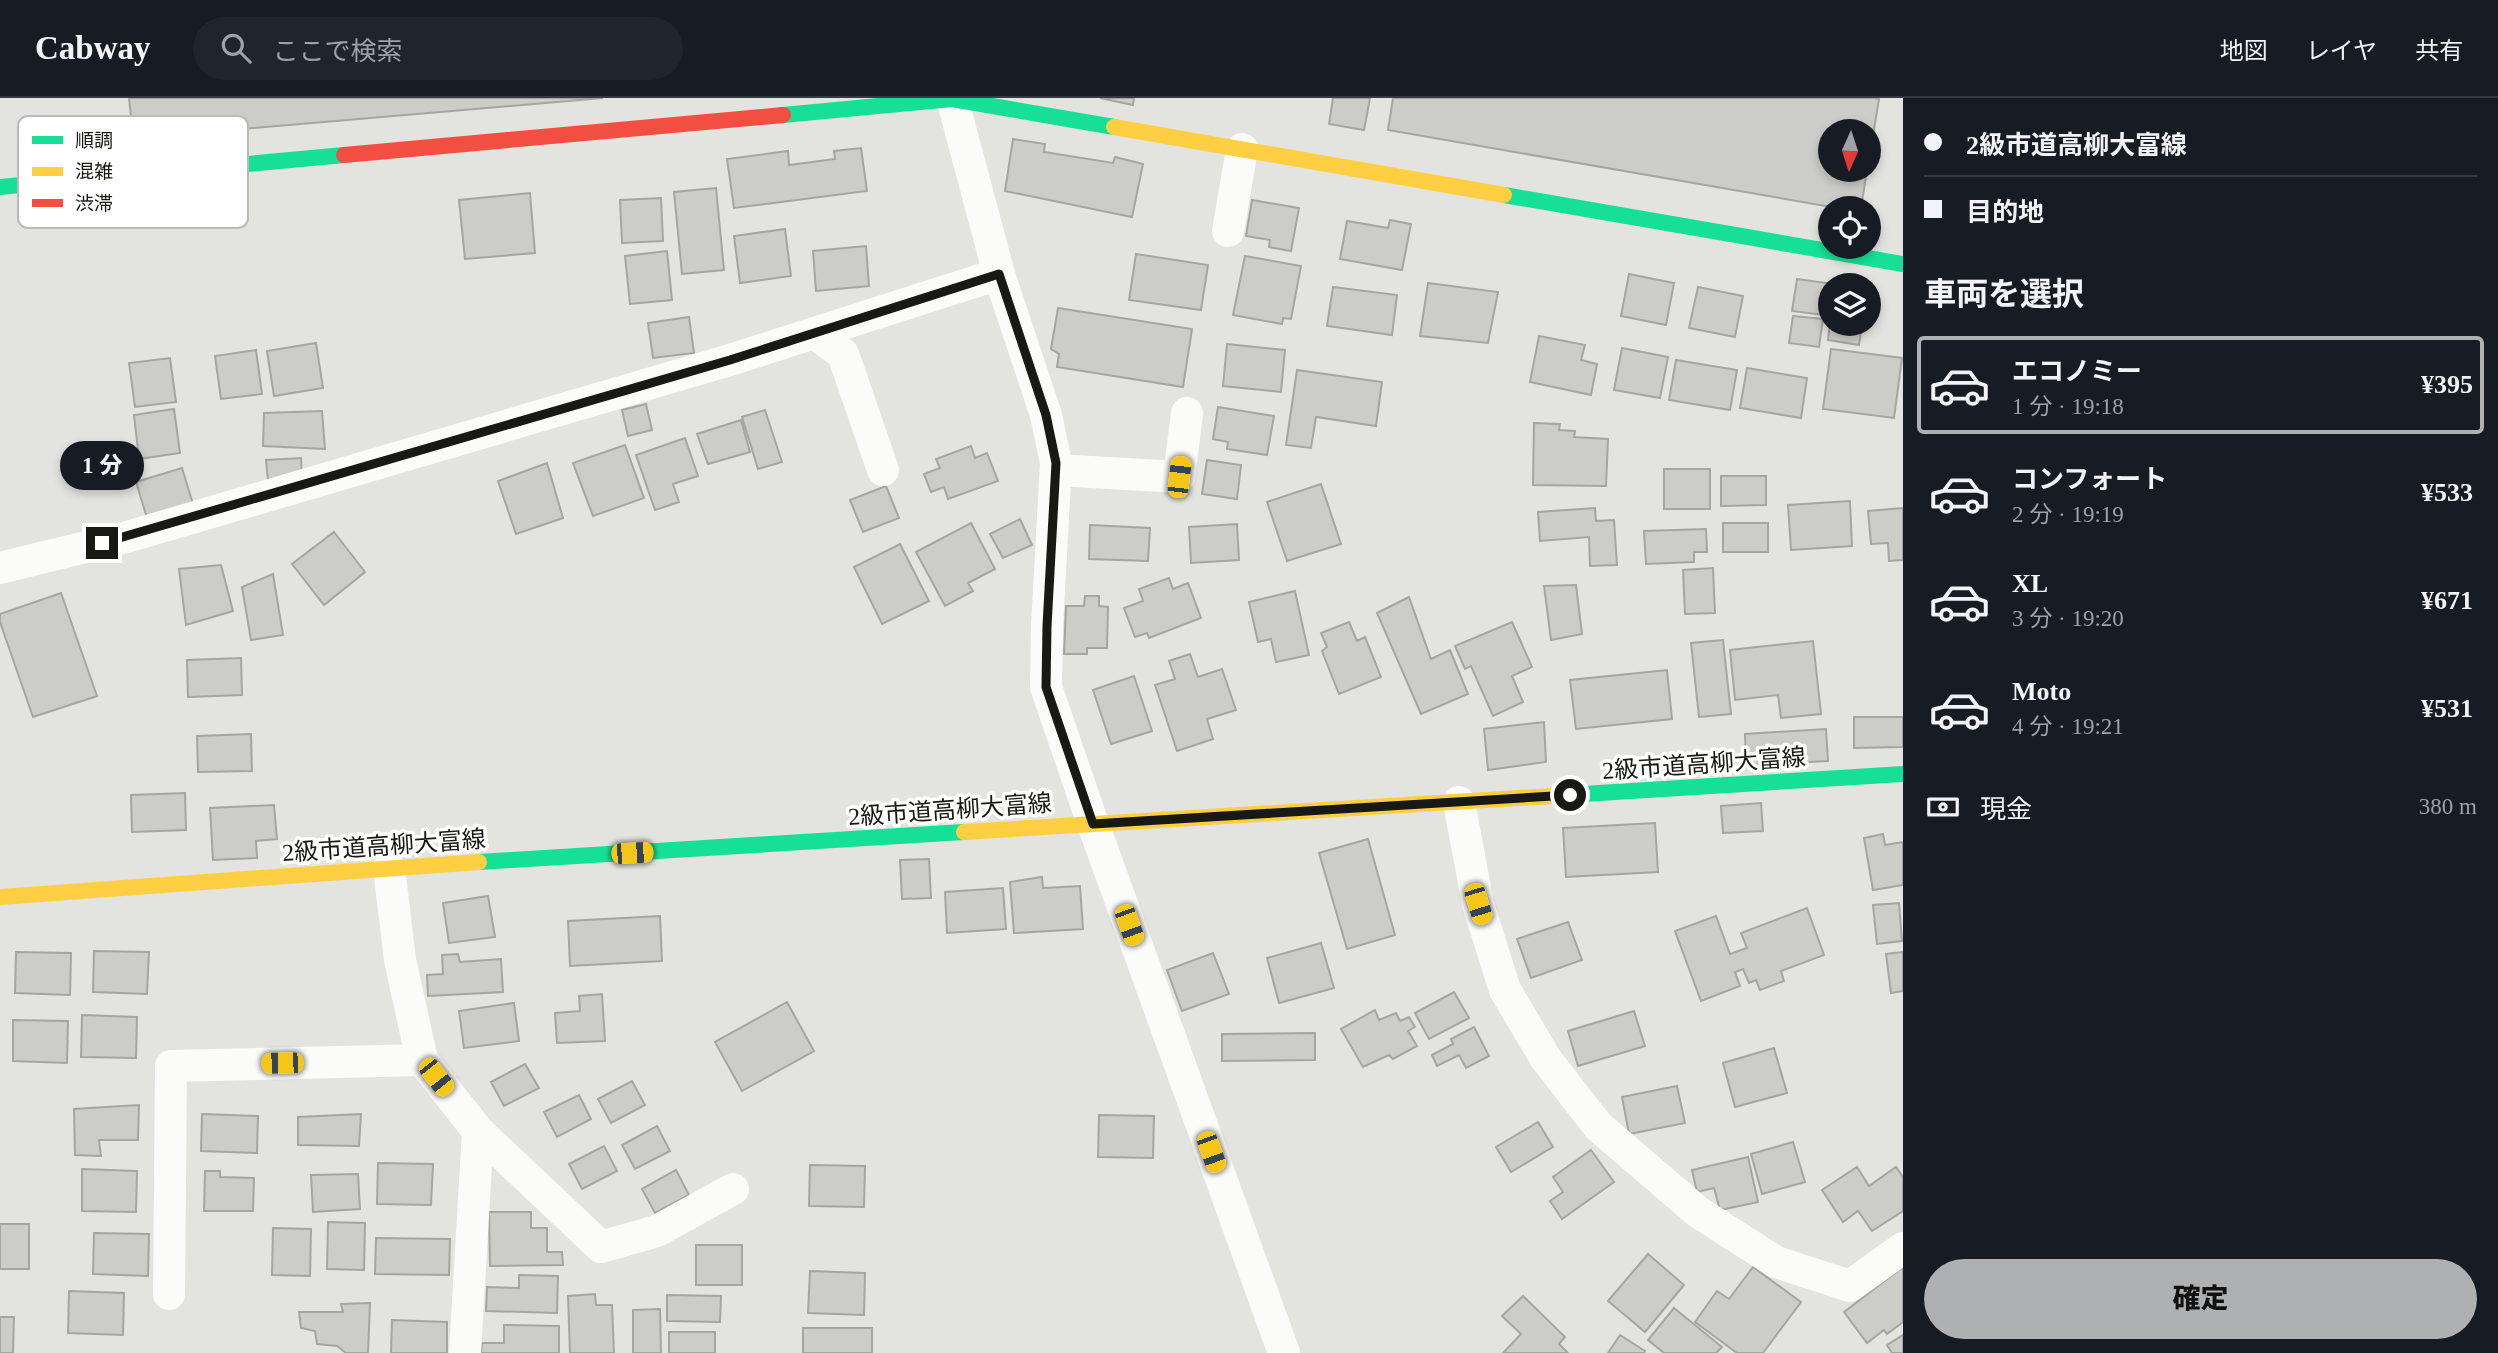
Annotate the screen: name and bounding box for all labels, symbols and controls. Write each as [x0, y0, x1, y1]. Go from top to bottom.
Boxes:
search box [193, 17, 683, 80]
icon: search [217, 29, 255, 67]
text: Cabway [35, 30, 151, 66]
text: ここで検索 [273, 37, 403, 66]
text: 地図 [2220, 38, 2268, 64]
text: レイヤ [2306, 38, 2377, 64]
text: 共有 [2415, 38, 2463, 64]
legend [18, 116, 248, 228]
north arrow [1818, 119, 1881, 182]
map controls [1818, 119, 1881, 336]
text: 順調 [75, 130, 113, 151]
text: 2級市道高柳大富線 [1966, 131, 2187, 160]
text: 混雑 [75, 161, 113, 182]
text: 渋滞 [75, 193, 113, 214]
button: locate [1818, 196, 1881, 259]
text: 目的地 [1966, 198, 2044, 227]
button: layers [1818, 273, 1881, 336]
text: 車両を選択 [1924, 276, 2084, 312]
icon: car [1928, 354, 1991, 417]
text: エコノミー [2012, 357, 2142, 386]
text: ¥395 [2421, 370, 2473, 399]
text: 1 分 · 19:18 [2012, 394, 2124, 419]
callout: 1 分 [60, 442, 144, 490]
text: 1 分 [82, 453, 122, 478]
car [1167, 455, 1192, 499]
icon: car [1928, 462, 1991, 525]
text: コンフォート [2012, 465, 2167, 494]
text: ¥533 [2421, 478, 2473, 507]
text: 2 分 · 19:19 [2012, 502, 2124, 527]
route end [86, 527, 118, 559]
text: XL [2012, 569, 2048, 598]
icon: car [1928, 570, 1991, 633]
text: ¥671 [2421, 586, 2473, 615]
text: 3 分 · 19:20 [2012, 606, 2124, 631]
text: Moto [2012, 677, 2071, 706]
icon: car [1928, 678, 1991, 741]
text: ¥531 [2421, 694, 2473, 723]
text: 4 分 · 19:21 [2012, 714, 2124, 739]
street label: 2級市道高柳大富線 [1601, 744, 1807, 784]
route start [1554, 779, 1586, 811]
icon: cash [1924, 788, 1962, 826]
street label: 2級市道高柳大富線 [847, 790, 1053, 830]
text: 380 m [2419, 794, 2477, 819]
text: 現金 [1980, 795, 2032, 824]
street label: 2級市道高柳大富線 [281, 826, 487, 866]
car [611, 841, 654, 865]
car [1462, 881, 1495, 927]
car [1112, 902, 1147, 948]
car [261, 1052, 304, 1074]
car [415, 1054, 458, 1100]
car [1194, 1129, 1229, 1175]
button: 確定 [1924, 1259, 2477, 1339]

